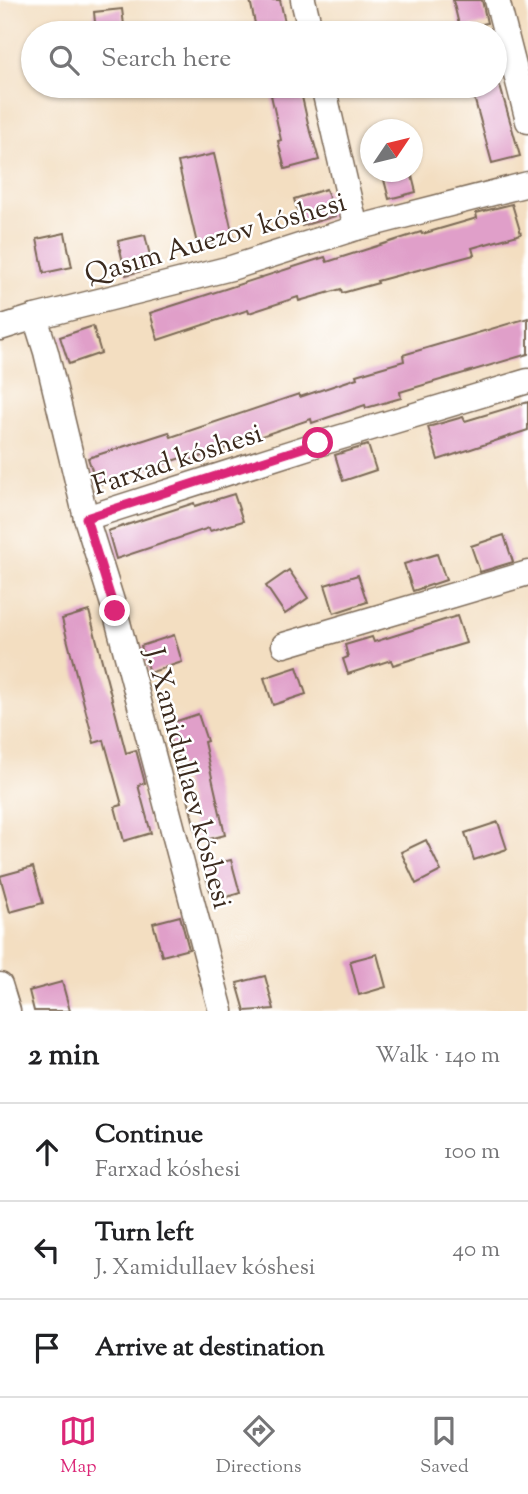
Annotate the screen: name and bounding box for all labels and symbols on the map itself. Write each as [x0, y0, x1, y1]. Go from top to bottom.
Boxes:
north arrow [360, 119, 423, 182]
street label: Qasım Auezov kóshesi [80, 183, 351, 296]
street label: Farxad kóshesi [88, 415, 268, 507]
route start [302, 427, 333, 458]
route end [99, 595, 130, 626]
street label: J. Xamidullaev kóshesi [133, 642, 241, 914]

